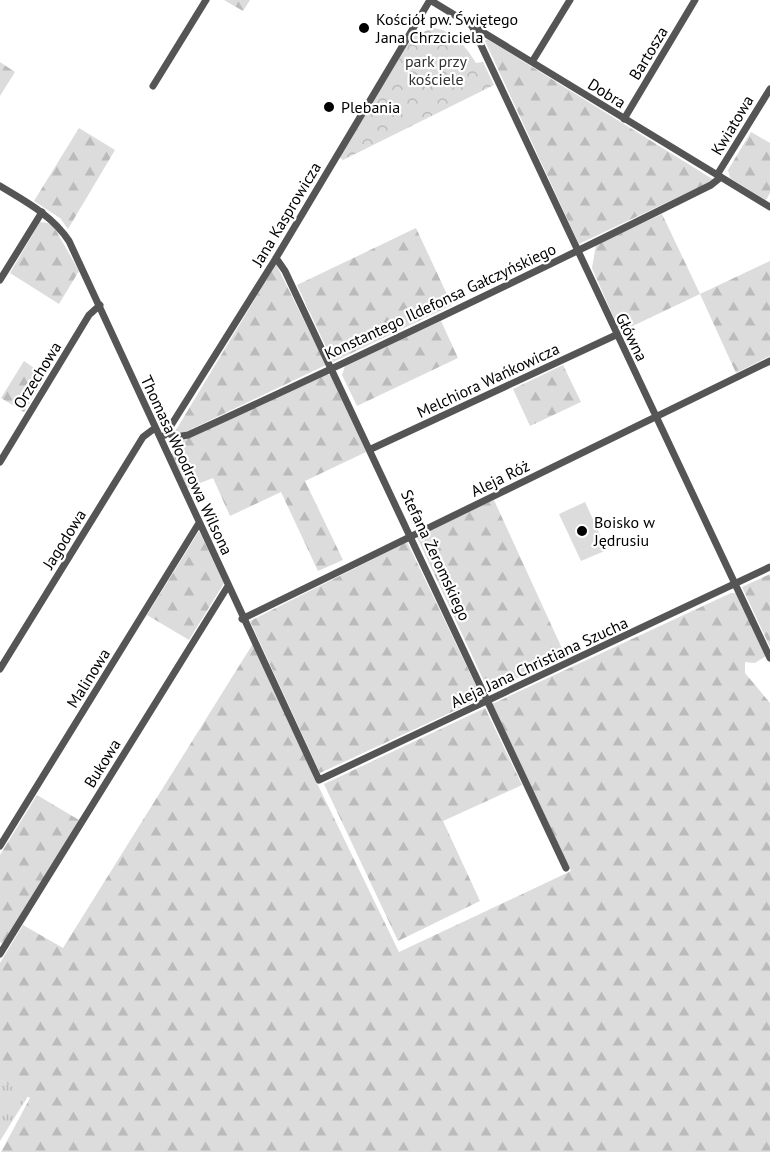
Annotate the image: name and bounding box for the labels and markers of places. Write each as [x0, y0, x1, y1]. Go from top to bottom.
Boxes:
place label: Kościół pw. Świętego Jana Chrzciciela [375, 9, 518, 47]
marker: Kościół pw. Świętego Jana Chrzciciela [357, 21, 371, 35]
place label: Plebania [341, 97, 400, 117]
marker: Plebania [322, 100, 336, 114]
place label: Boisko w Jędrusiu [593, 512, 655, 550]
marker: Boisko w Jędrusiu [575, 524, 589, 538]

